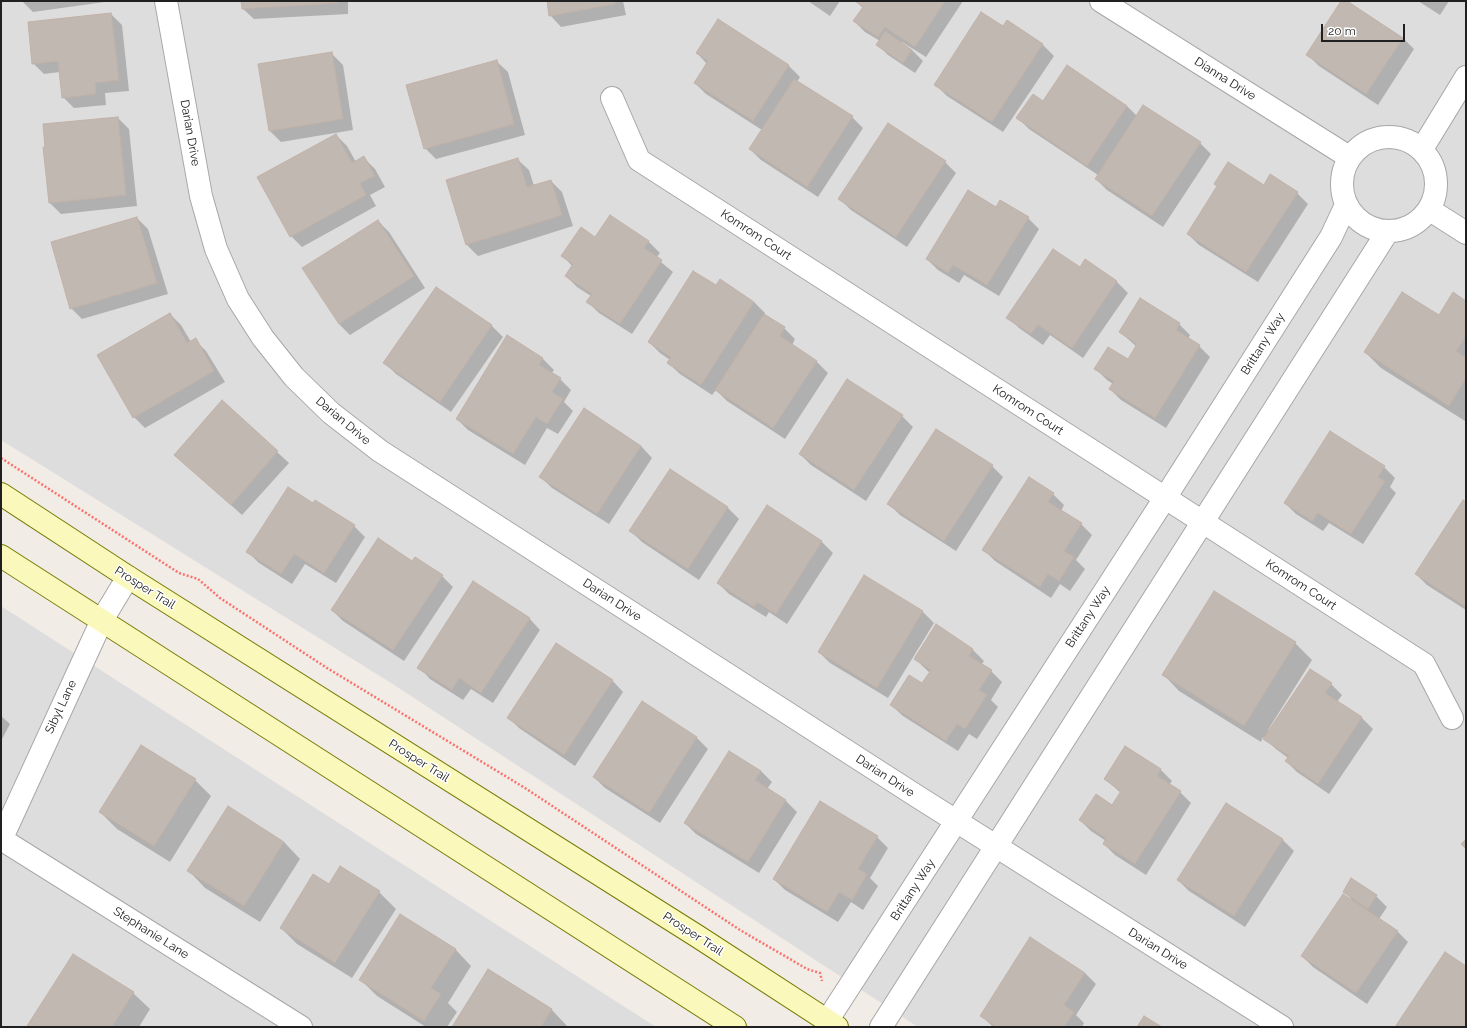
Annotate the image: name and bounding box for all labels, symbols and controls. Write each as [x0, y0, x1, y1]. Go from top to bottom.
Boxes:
scale bar [1323, 16, 1407, 42]
text: 20 m [1328, 24, 1356, 38]
street label: Dianna Drive [1192, 54, 1258, 104]
street label: Darian Drive [177, 99, 203, 167]
street label: Komrom Court [718, 207, 794, 263]
street label: Brittany Way [1238, 310, 1288, 378]
street label: Komrom Court [990, 382, 1066, 438]
street label: Darian Drive [313, 394, 373, 448]
street label: Komrom Court [1263, 557, 1339, 613]
street label: Prosper Trail [112, 564, 178, 612]
street label: Darian Drive [580, 576, 644, 624]
street label: Brittany Way [1063, 583, 1113, 651]
street label: Sibyl Lane [42, 678, 80, 736]
street label: Prosper Trail [386, 737, 452, 785]
street label: Darian Drive [853, 752, 917, 800]
street label: Brittany Way [888, 856, 938, 924]
street label: Stephanie Lane [111, 904, 191, 962]
street label: Prosper Trail [660, 909, 726, 959]
street label: Darian Drive [1126, 925, 1190, 973]

